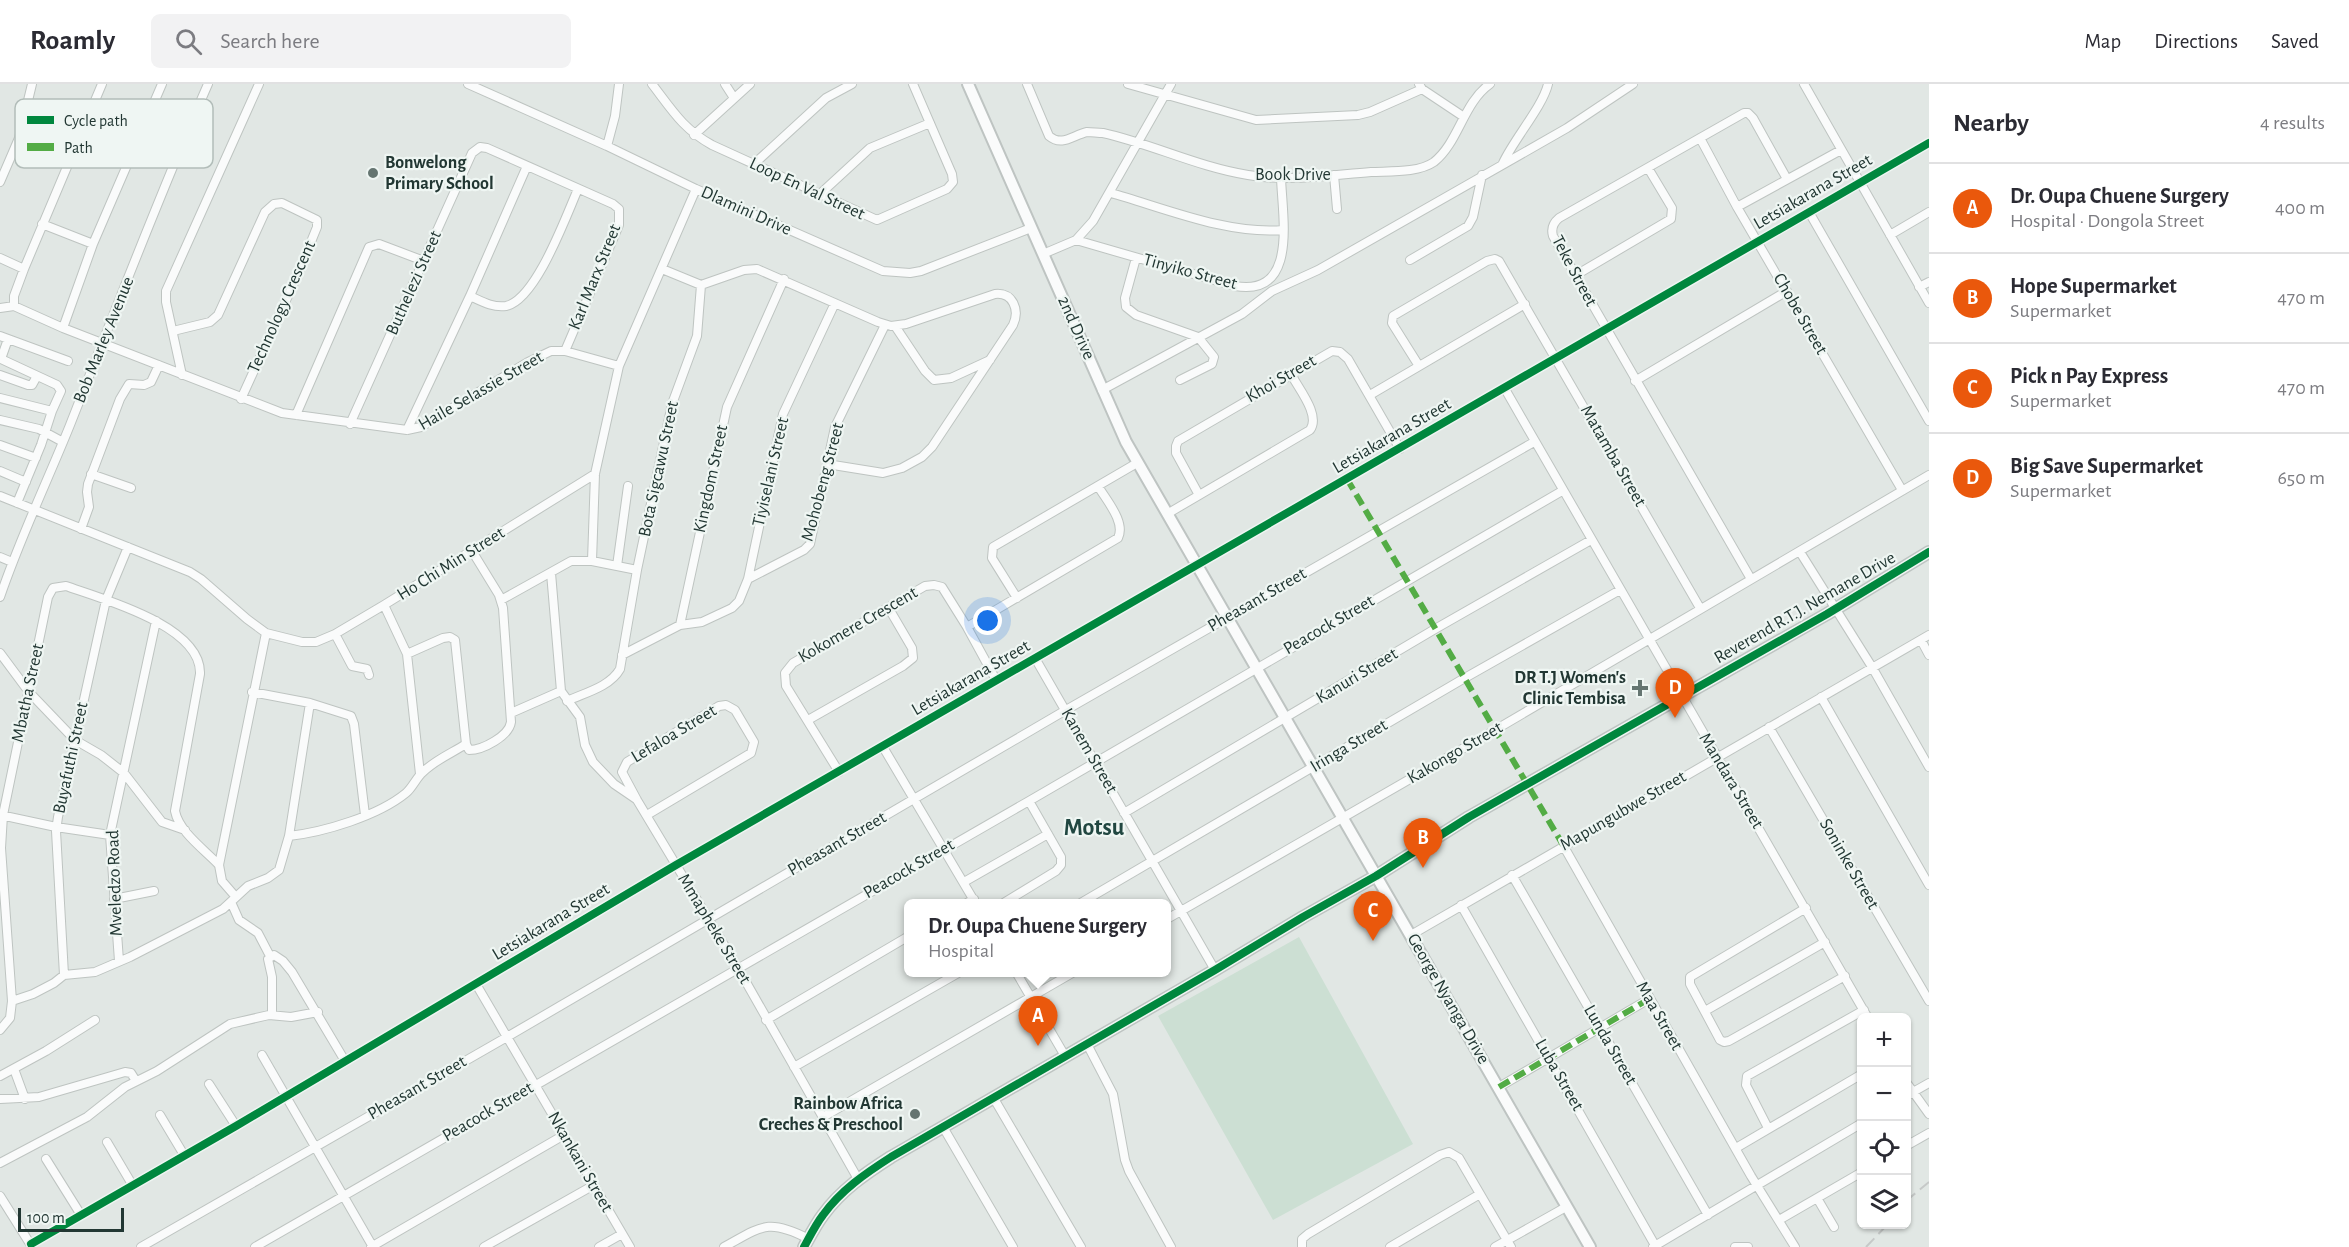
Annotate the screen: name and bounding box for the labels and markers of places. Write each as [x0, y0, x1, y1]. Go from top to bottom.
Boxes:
place label: Bonwelong Primary School [385, 154, 494, 193]
marker: Bonwelong Primary School [366, 166, 380, 180]
pin: D [1656, 668, 1694, 718]
place label: DR T.J Women's Clinic Tembisa [1514, 669, 1626, 708]
marker: DR T.J Women's Clinic Tembisa [1631, 679, 1649, 697]
pin: B [1404, 818, 1442, 868]
pin: C [1354, 892, 1392, 941]
pin: A [1018, 996, 1058, 1046]
place label: Rainbow Africa Creches & Preschool [759, 1095, 903, 1134]
marker: Rainbow Africa Creches & Preschool [908, 1107, 922, 1121]

